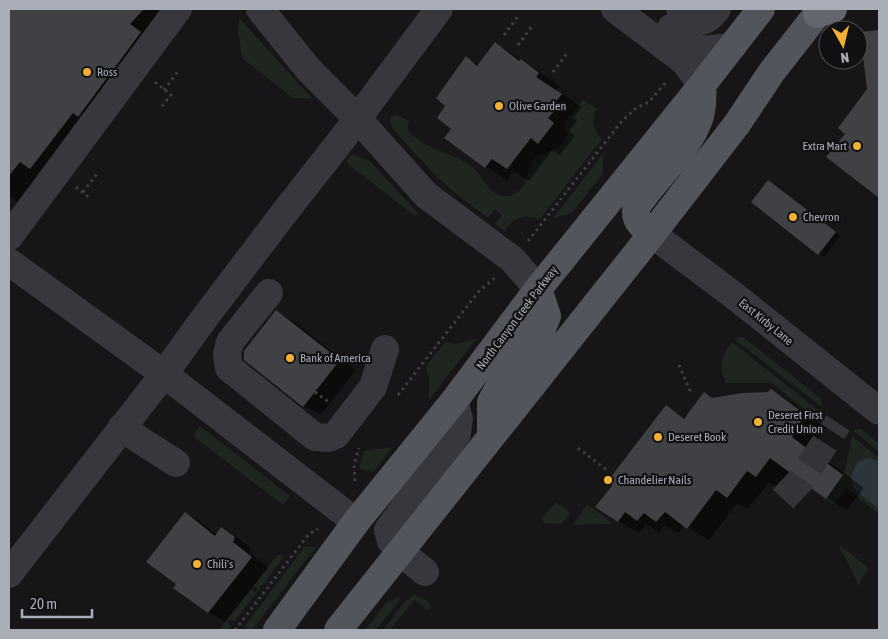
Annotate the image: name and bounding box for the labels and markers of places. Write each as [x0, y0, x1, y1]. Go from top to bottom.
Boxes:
place label: Ross [97, 65, 117, 79]
marker: Ross [81, 66, 93, 78]
place label: Olive Garden [509, 99, 566, 113]
marker: Olive Garden [493, 100, 505, 112]
place label: Extra Mart [803, 139, 848, 153]
marker: Extra Mart [851, 140, 863, 152]
place label: Chevron [803, 210, 840, 224]
marker: Chevron [787, 211, 799, 223]
place label: Bank of America [300, 351, 371, 365]
marker: Bank of America [284, 352, 296, 364]
place label: Deseret First Credit Union [768, 408, 823, 436]
marker: Deseret First Credit Union [752, 416, 764, 428]
place label: Deseret Book [668, 430, 727, 444]
marker: Deseret Book [652, 431, 664, 443]
place label: Chandelier Nails [618, 473, 691, 487]
marker: Chandelier Nails [602, 474, 614, 486]
place label: Chili's [207, 557, 233, 571]
marker: Chili's [191, 558, 203, 570]

